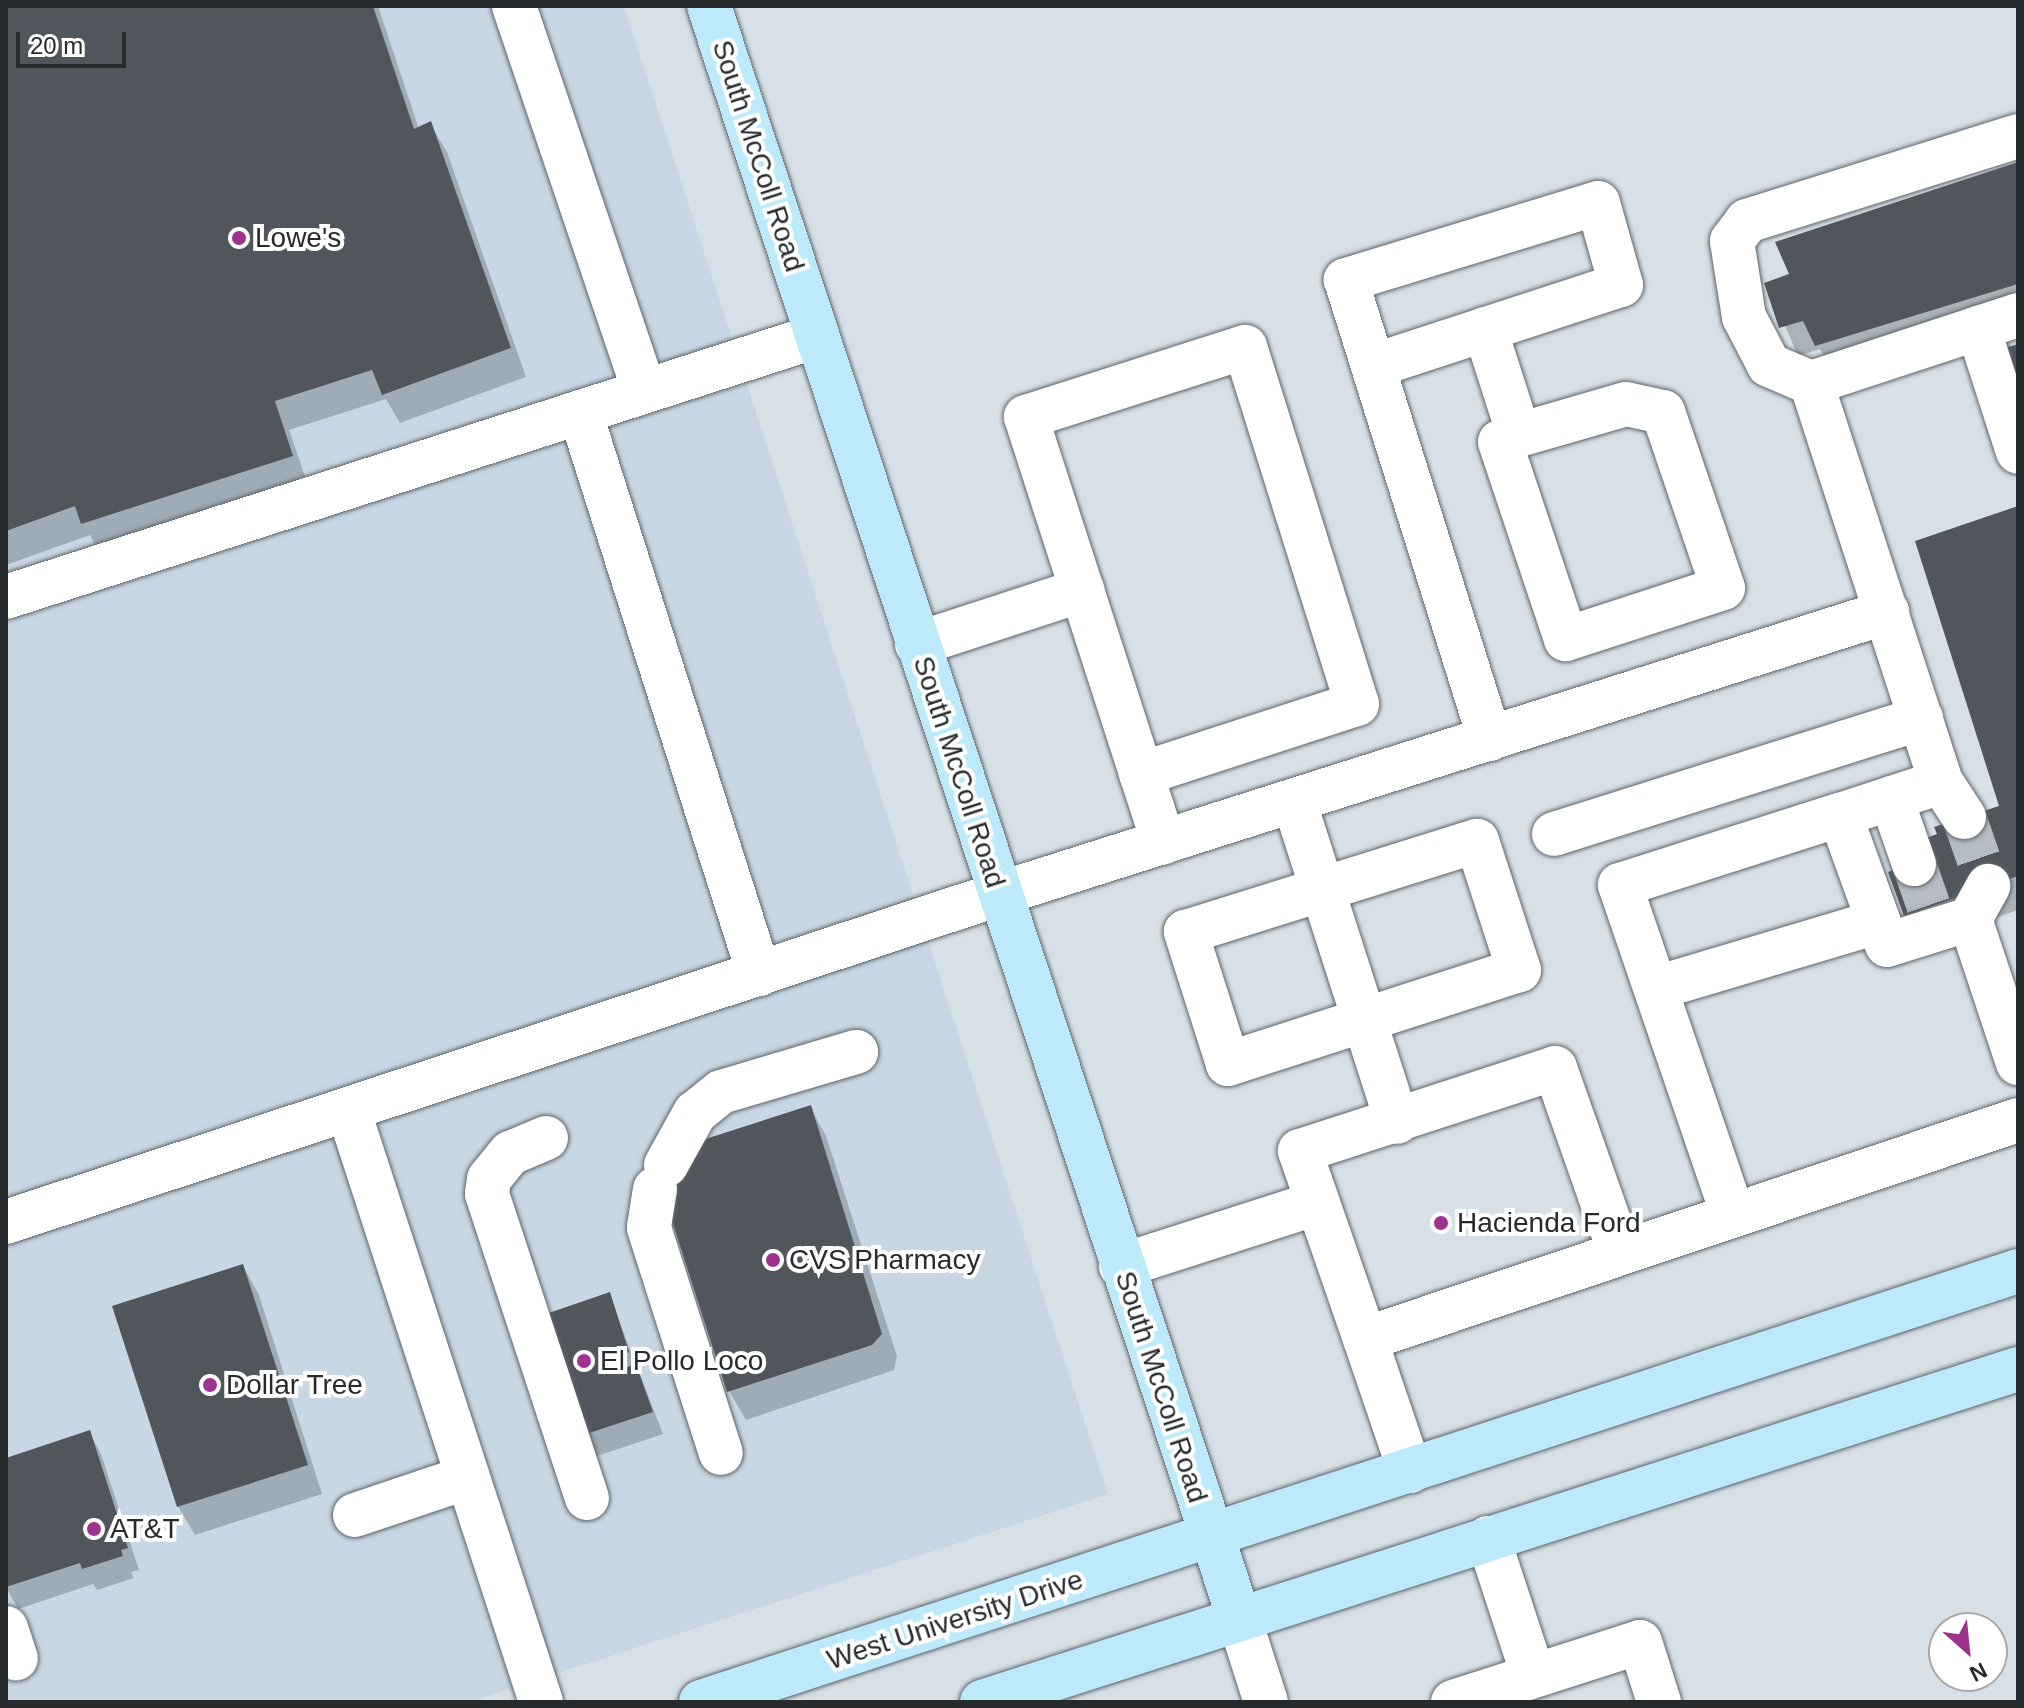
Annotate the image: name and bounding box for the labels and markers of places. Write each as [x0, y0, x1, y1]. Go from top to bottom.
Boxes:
place label: Lowe's [255, 221, 341, 255]
marker: Lowe's [230, 229, 248, 247]
place label: Hacienda Ford [1457, 1206, 1641, 1240]
marker: Hacienda Ford [1432, 1214, 1450, 1232]
place label: CVS Pharmacy [789, 1243, 980, 1277]
marker: CVS Pharmacy [764, 1251, 782, 1269]
place label: El Pollo Loco [600, 1344, 763, 1378]
marker: El Pollo Loco [575, 1352, 593, 1370]
place label: Dollar Tree [226, 1368, 363, 1402]
marker: Dollar Tree [201, 1376, 219, 1394]
place label: AT&T [110, 1512, 179, 1546]
marker: AT&T [85, 1520, 103, 1538]

